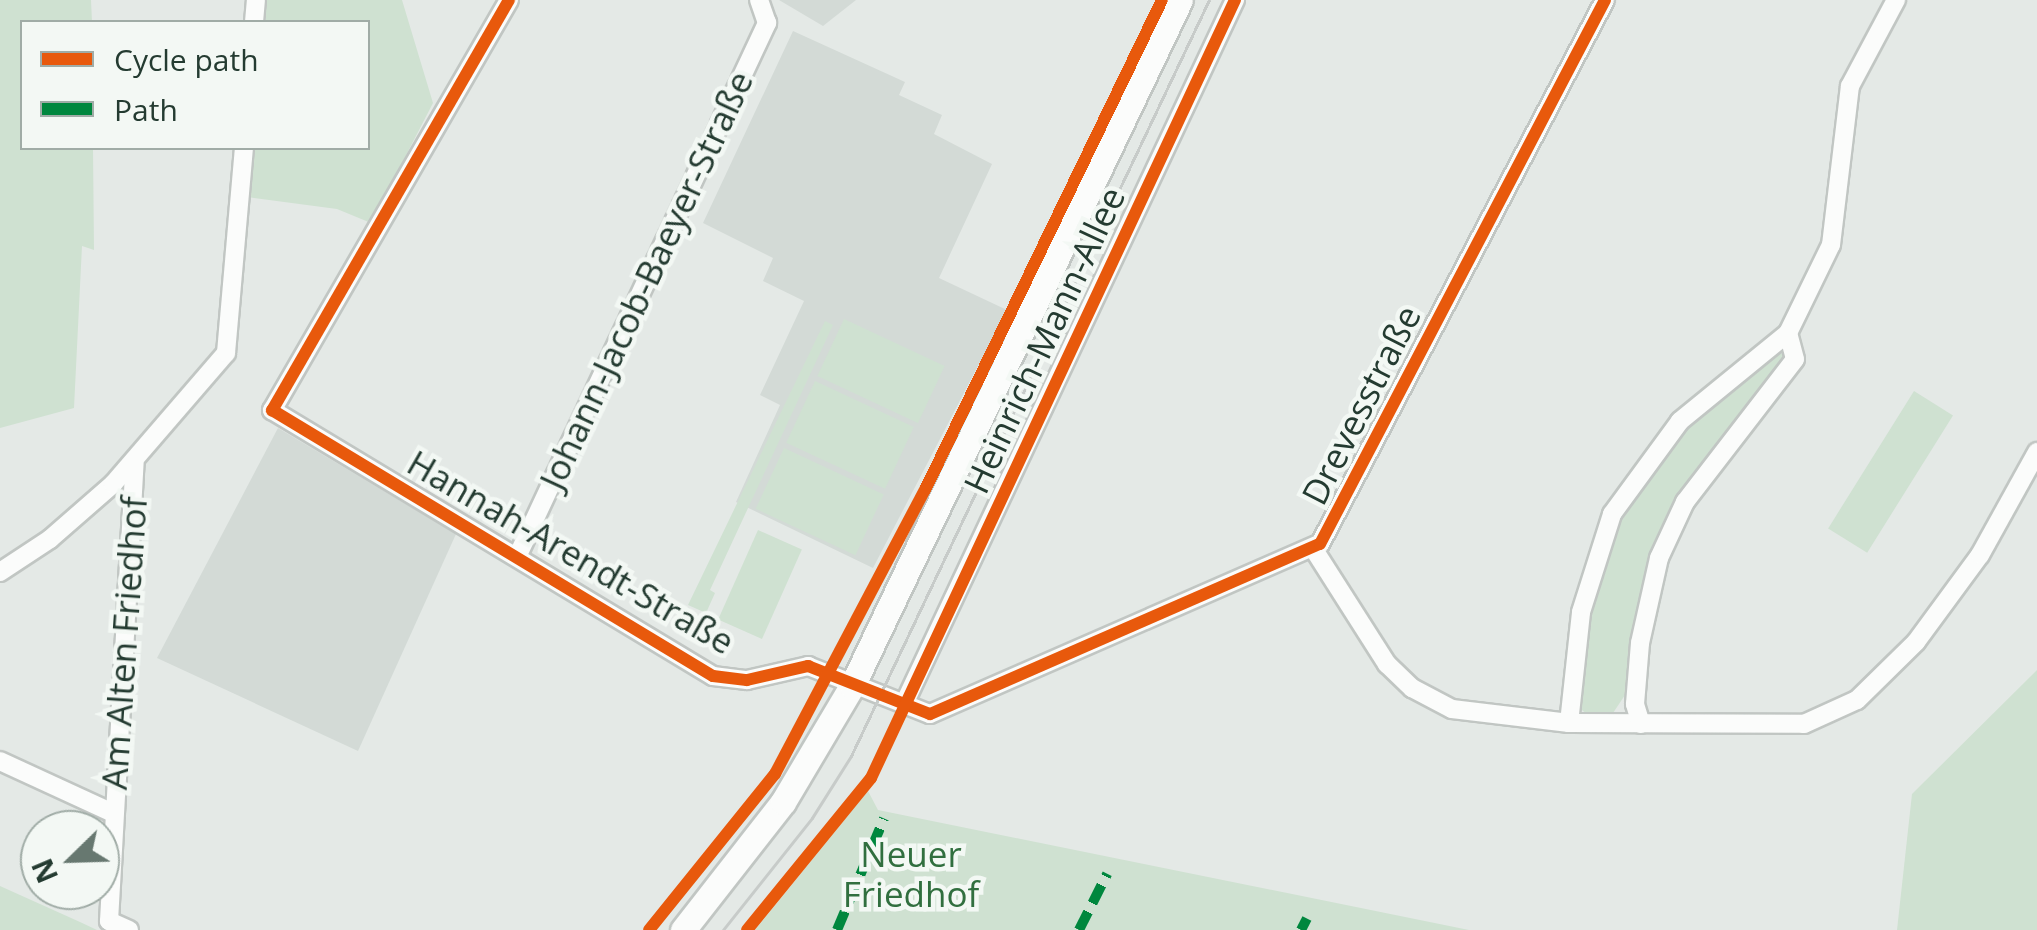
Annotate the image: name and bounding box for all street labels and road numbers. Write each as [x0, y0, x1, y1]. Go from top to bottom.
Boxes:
street label: Johann-Jacob-Baeyer-Straße [531, 64, 761, 496]
street label: Heinrich-Mann-Allee [955, 180, 1133, 500]
street label: Drevesstraße [1293, 299, 1429, 511]
street label: Hannah-Arendt-Straße [400, 441, 742, 663]
street label: Am Alten Friedhof [93, 495, 155, 791]

